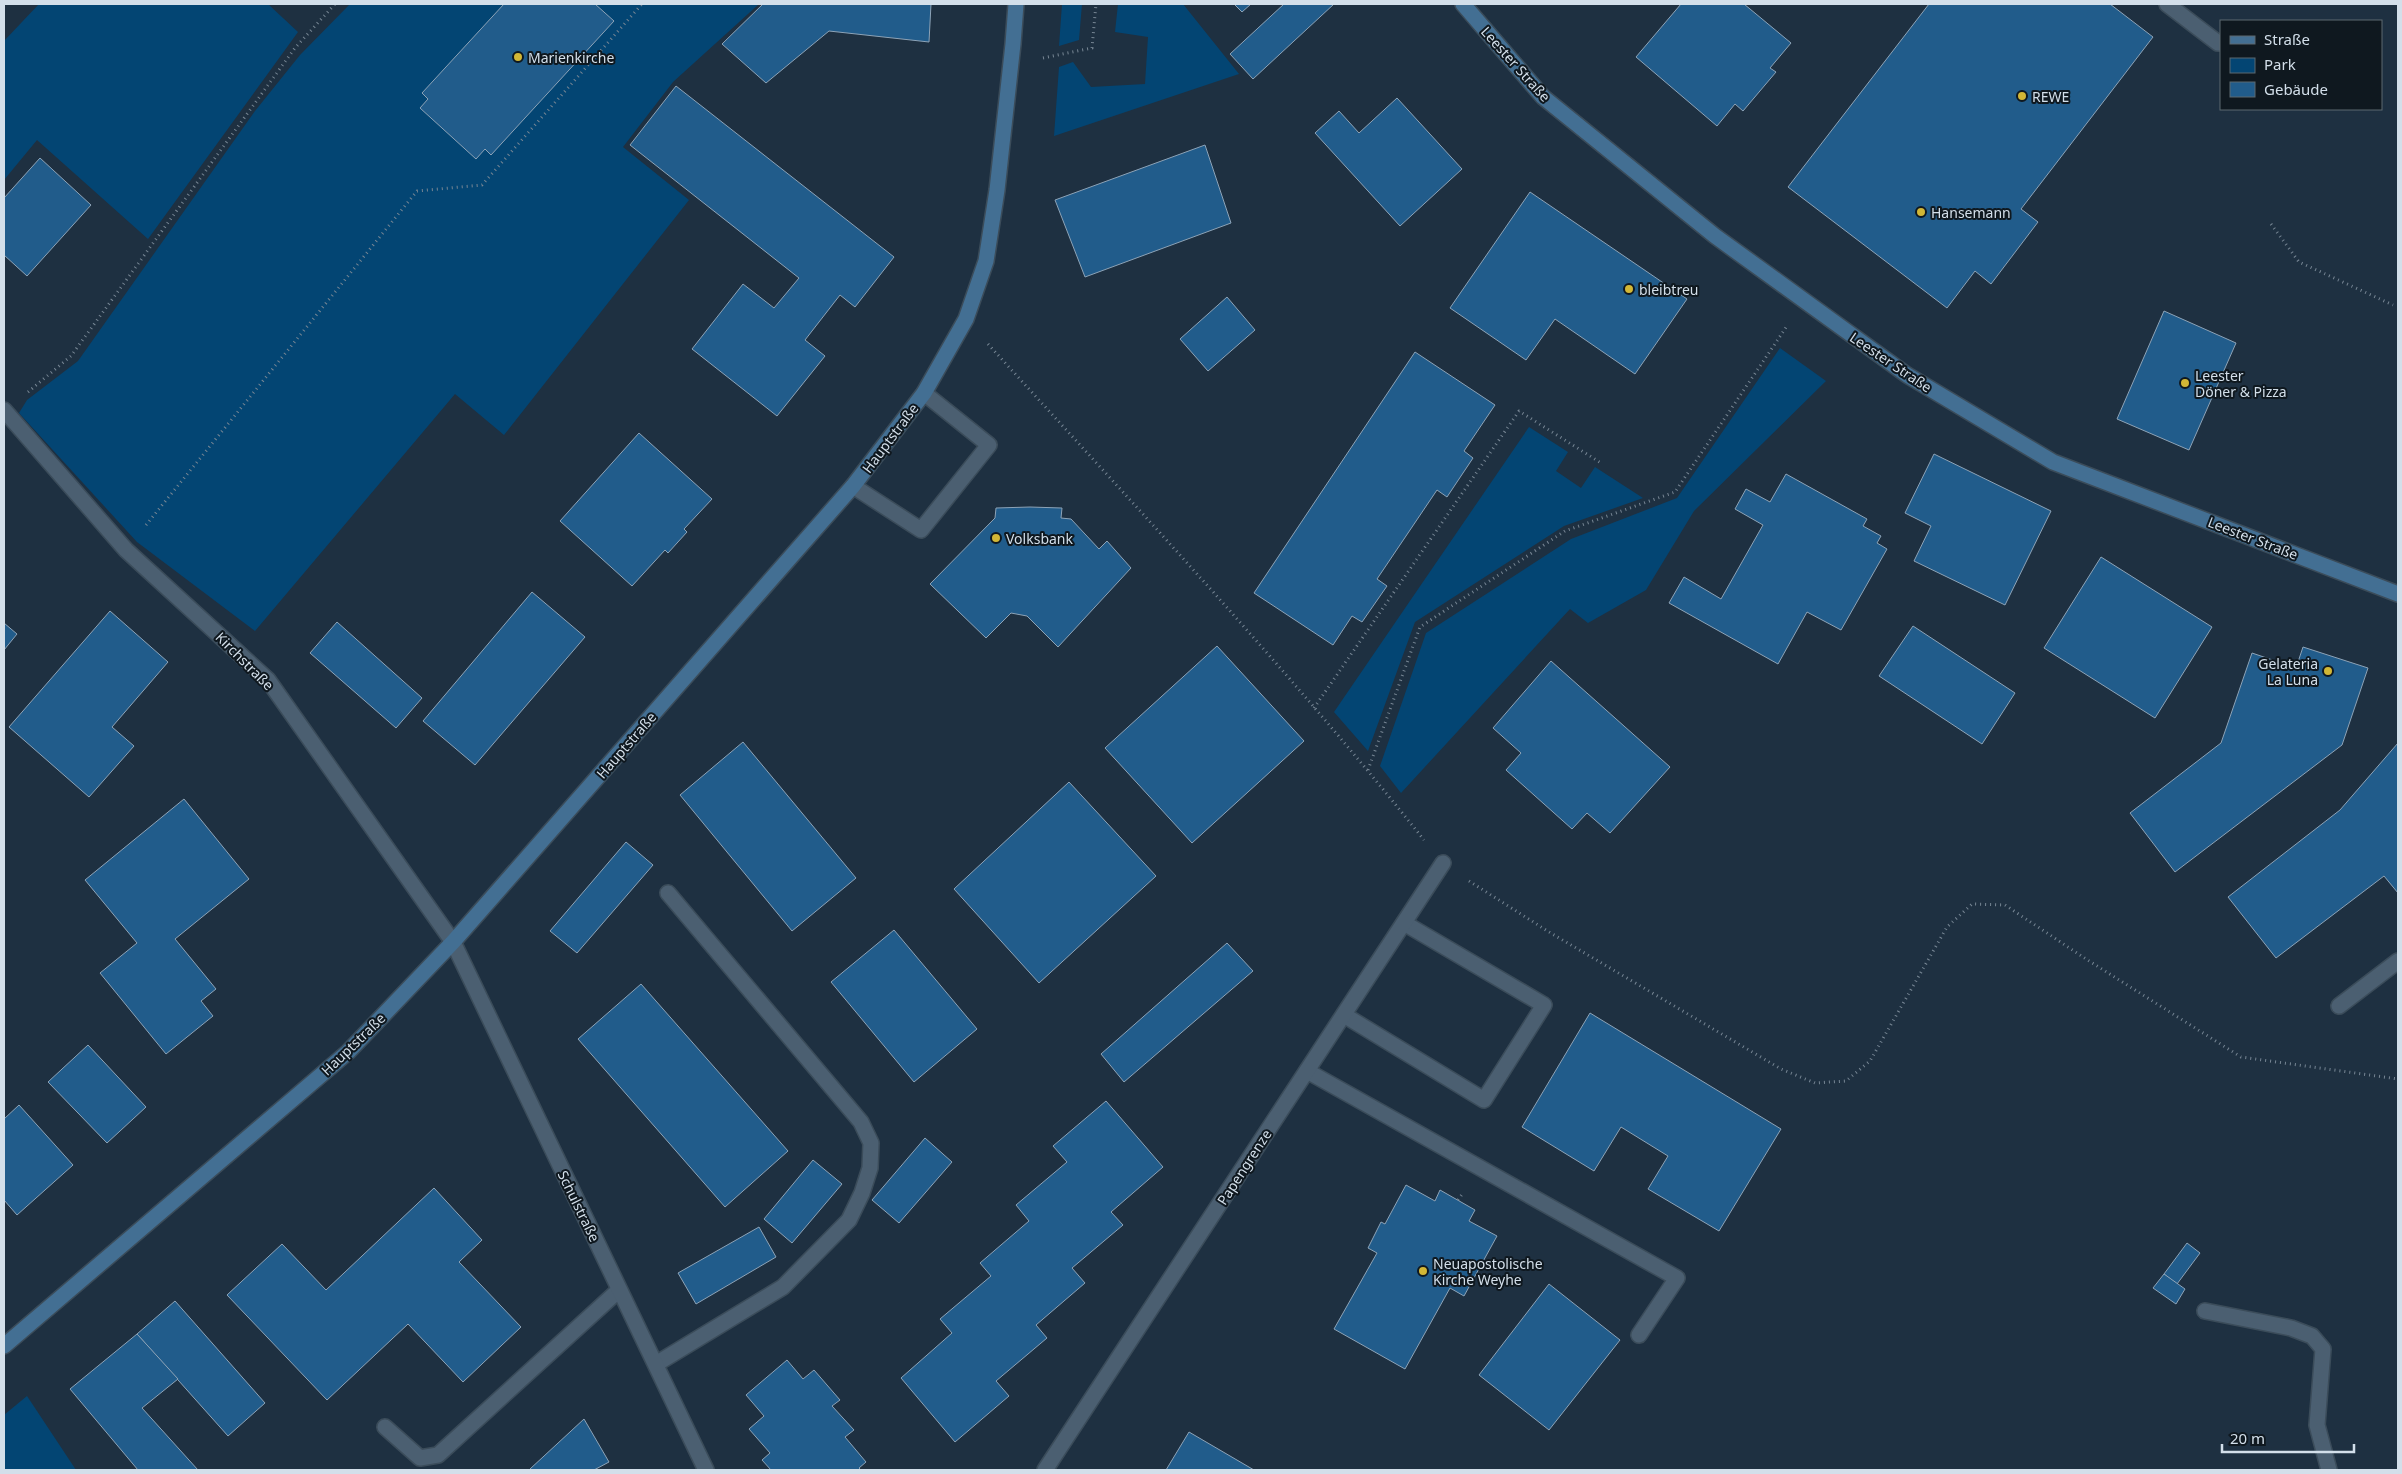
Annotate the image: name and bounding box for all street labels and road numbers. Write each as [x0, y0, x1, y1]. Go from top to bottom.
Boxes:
street label: Leester Straße [1477, 22, 1555, 106]
street label: Leester Straße [1846, 328, 1936, 397]
street label: Hauptstraße [858, 399, 922, 477]
street label: Leester Straße [2205, 512, 2301, 564]
street label: Kirchstraße [212, 628, 278, 694]
street label: Hauptstraße [592, 708, 660, 782]
street label: Hauptstraße [317, 1008, 389, 1079]
street label: Papengrenze [1212, 1125, 1276, 1208]
street label: Schulstraße [554, 1167, 604, 1245]

